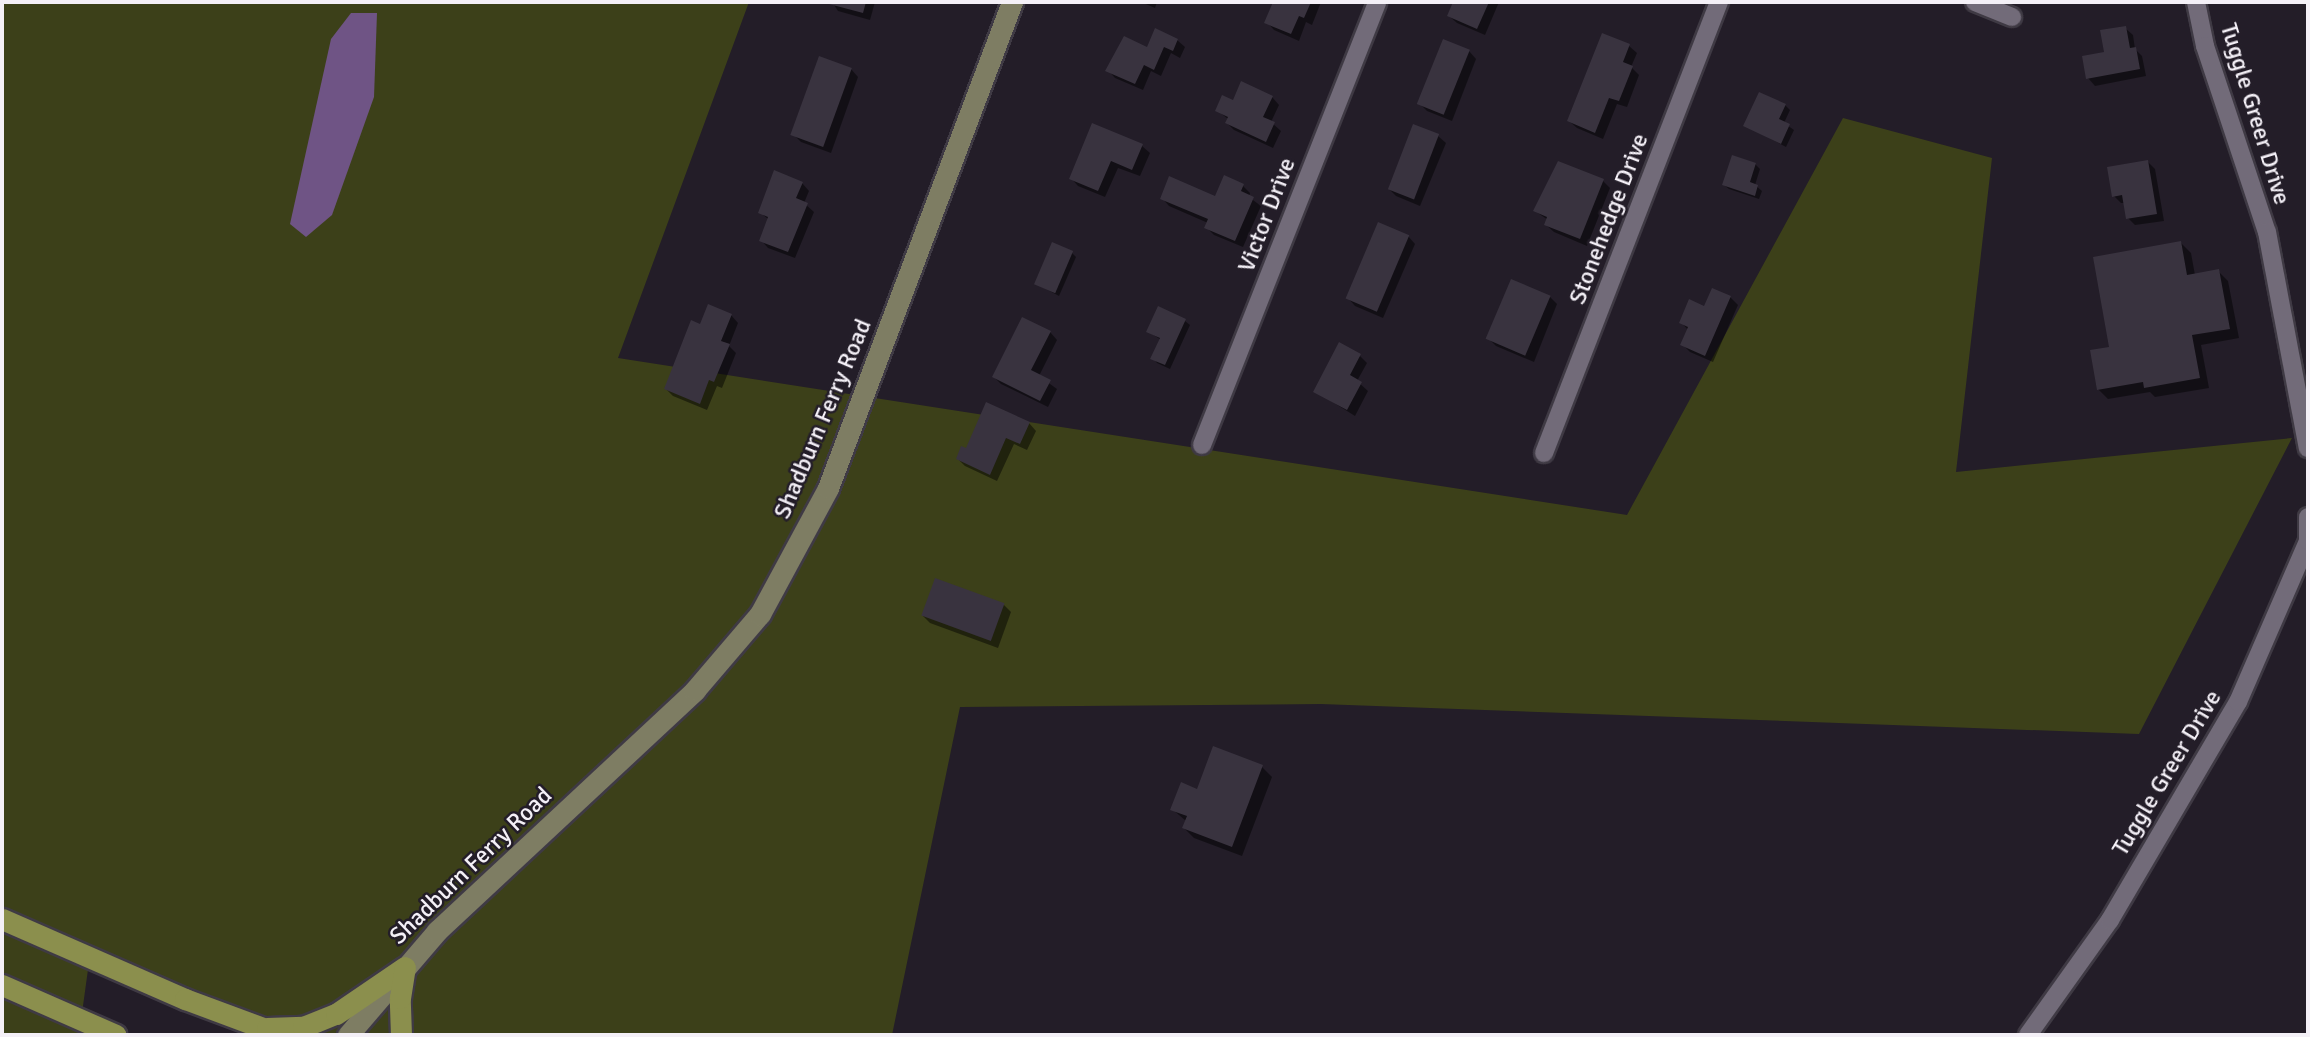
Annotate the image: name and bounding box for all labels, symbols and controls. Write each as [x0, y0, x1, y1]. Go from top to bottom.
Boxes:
street label: Tuggle Greer Drive [2214, 20, 2296, 208]
street label: Stonehedge Drive [1563, 130, 1655, 308]
street label: Victor Drive [1232, 154, 1302, 276]
street label: Shadburn Ferry Road [768, 315, 878, 523]
street label: Tuggle Greer Drive [2106, 685, 2228, 861]
street label: Shadburn Ferry Road [384, 781, 558, 951]

